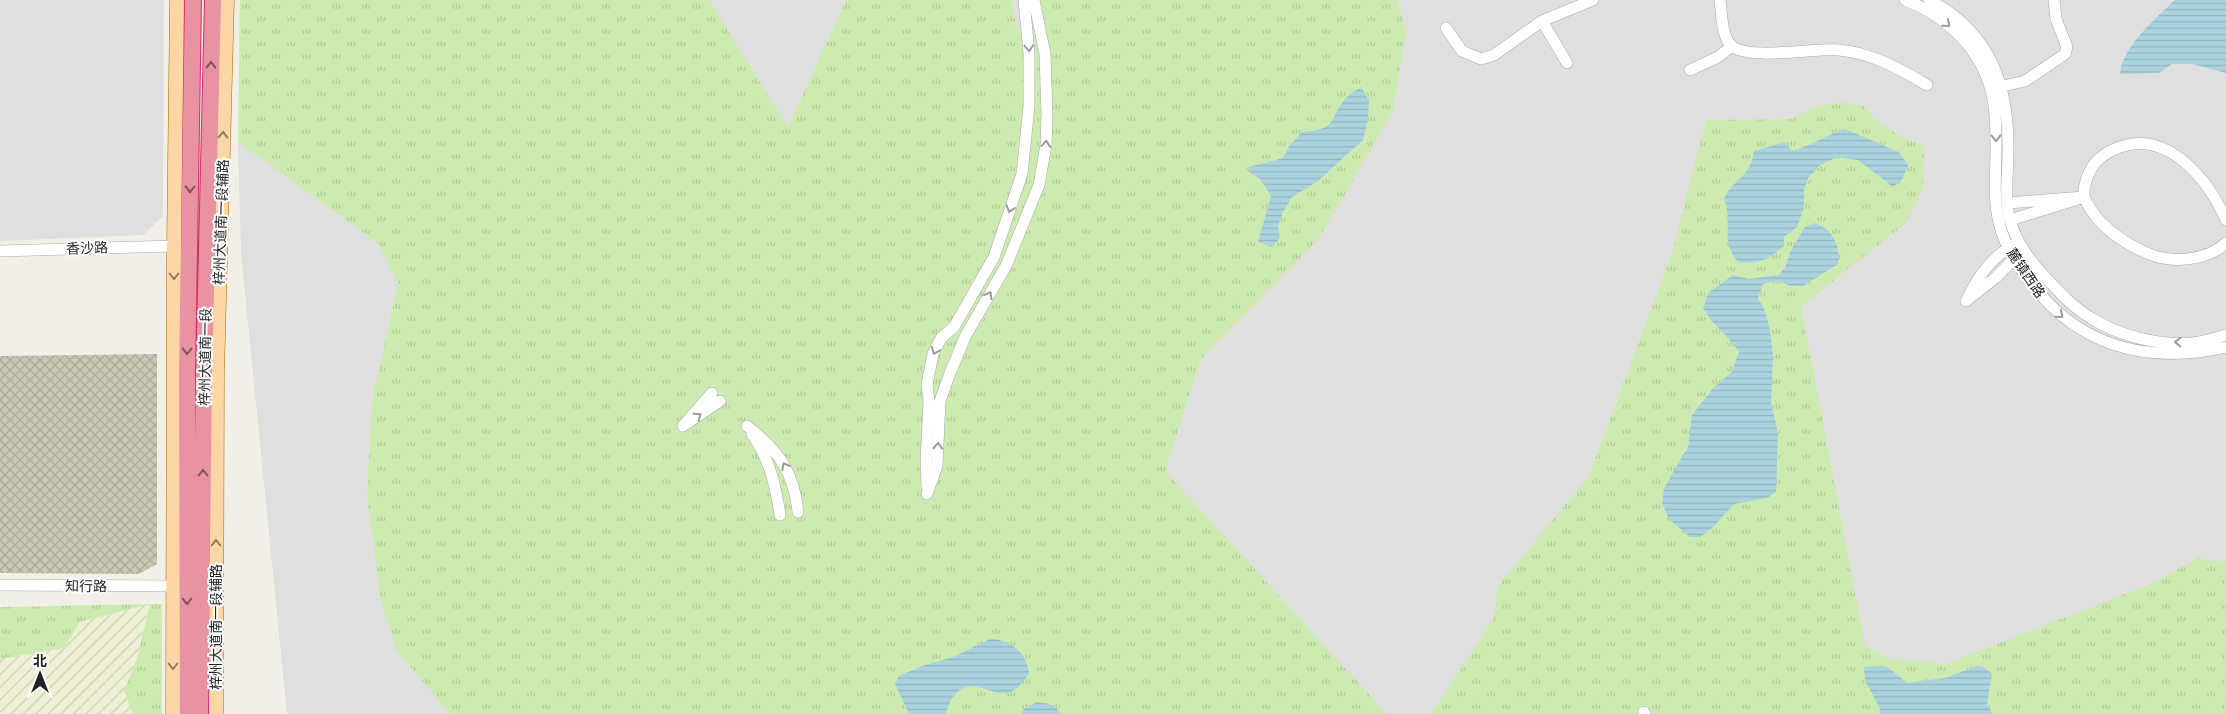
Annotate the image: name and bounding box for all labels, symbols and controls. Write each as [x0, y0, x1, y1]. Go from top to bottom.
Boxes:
one-way arrow [1941, 19, 1950, 27]
one-way arrow [1023, 45, 1034, 53]
one-way arrow [206, 61, 216, 69]
one-way arrow [218, 131, 228, 139]
one-way arrow [1991, 134, 2001, 142]
one-way arrow [1040, 140, 1051, 148]
street label: 梓州大道南一段辅路 [211, 159, 231, 285]
one-way arrow [184, 185, 195, 193]
one-way arrow [1006, 204, 1016, 212]
street label: 香沙路 [66, 239, 108, 257]
street label: 麓镇西路 [2004, 245, 2048, 301]
one-way arrow [169, 272, 179, 280]
one-way arrow [983, 292, 993, 301]
street label: 梓州大道南一段 [196, 308, 214, 406]
one-way arrow [2055, 309, 2064, 318]
one-way arrow [2174, 337, 2182, 348]
one-way arrow [931, 346, 942, 355]
one-way arrow [182, 348, 192, 355]
one-way arrow [692, 413, 702, 422]
one-way arrow [932, 442, 943, 450]
one-way arrow [781, 462, 791, 471]
one-way arrow [198, 469, 208, 476]
one-way arrow [211, 539, 221, 546]
street label: 梓州大道南一段辅路 [208, 564, 224, 690]
street label: 知行路 [65, 578, 107, 594]
one-way arrow [182, 598, 192, 605]
north arrow [15, 649, 65, 699]
text: 北 [33, 653, 47, 669]
one-way arrow [168, 662, 178, 670]

